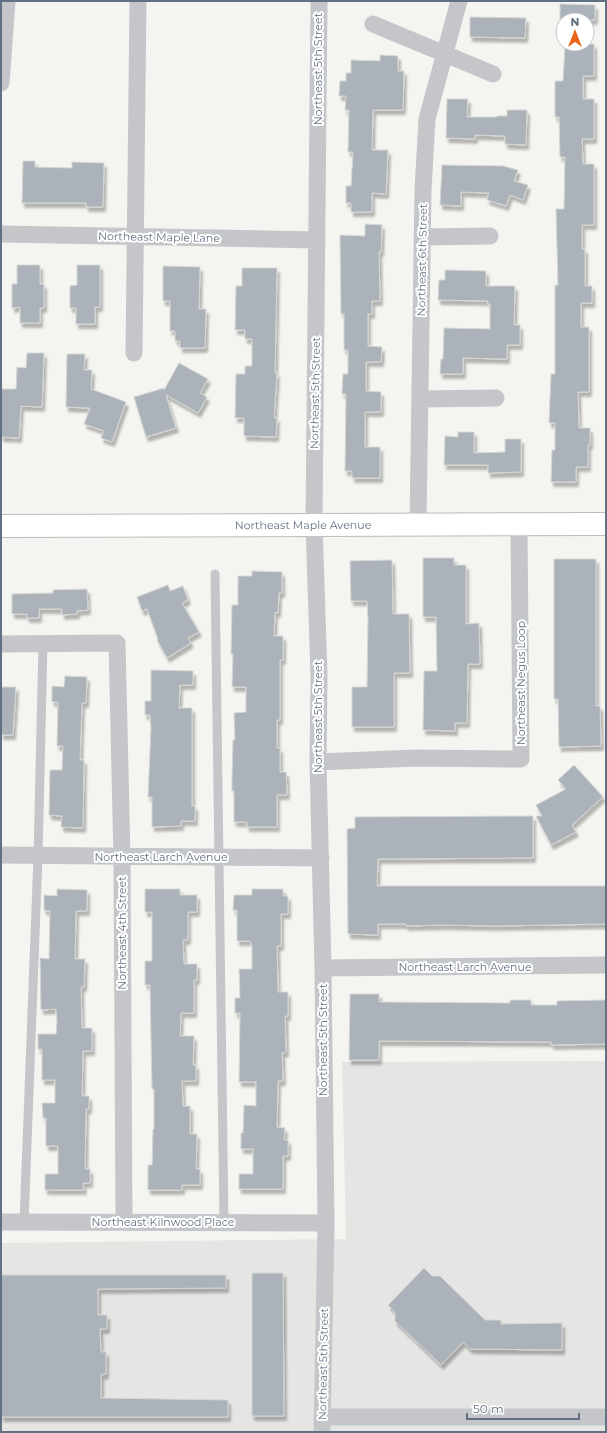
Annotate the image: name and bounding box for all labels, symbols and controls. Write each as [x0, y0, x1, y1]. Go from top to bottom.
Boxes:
street label: Northeast 5th Street [311, 12, 325, 125]
north arrow [555, 12, 595, 52]
text: N [571, 15, 579, 29]
street label: Northeast 6th Street [414, 203, 430, 316]
street label: Northeast Maple Lane [98, 229, 220, 245]
street label: Northeast 5th Street [307, 336, 323, 449]
street label: Northeast Maple Avenue [235, 518, 372, 532]
street label: Northeast Negus Loop [514, 621, 528, 745]
street label: Northeast 5th Street [311, 660, 325, 773]
street label: Northeast Larch Avenue [94, 850, 228, 864]
street label: Northeast 4th Street [115, 876, 129, 990]
street label: Northeast Larch Avenue [398, 960, 532, 974]
street label: Northeast 5th Street [316, 983, 330, 1096]
street label: Northeast Kilnwood Place [92, 1215, 235, 1229]
street label: Northeast 5th Street [315, 1307, 331, 1420]
scale bar [467, 1395, 579, 1421]
text: 50 m [473, 1401, 504, 1416]

